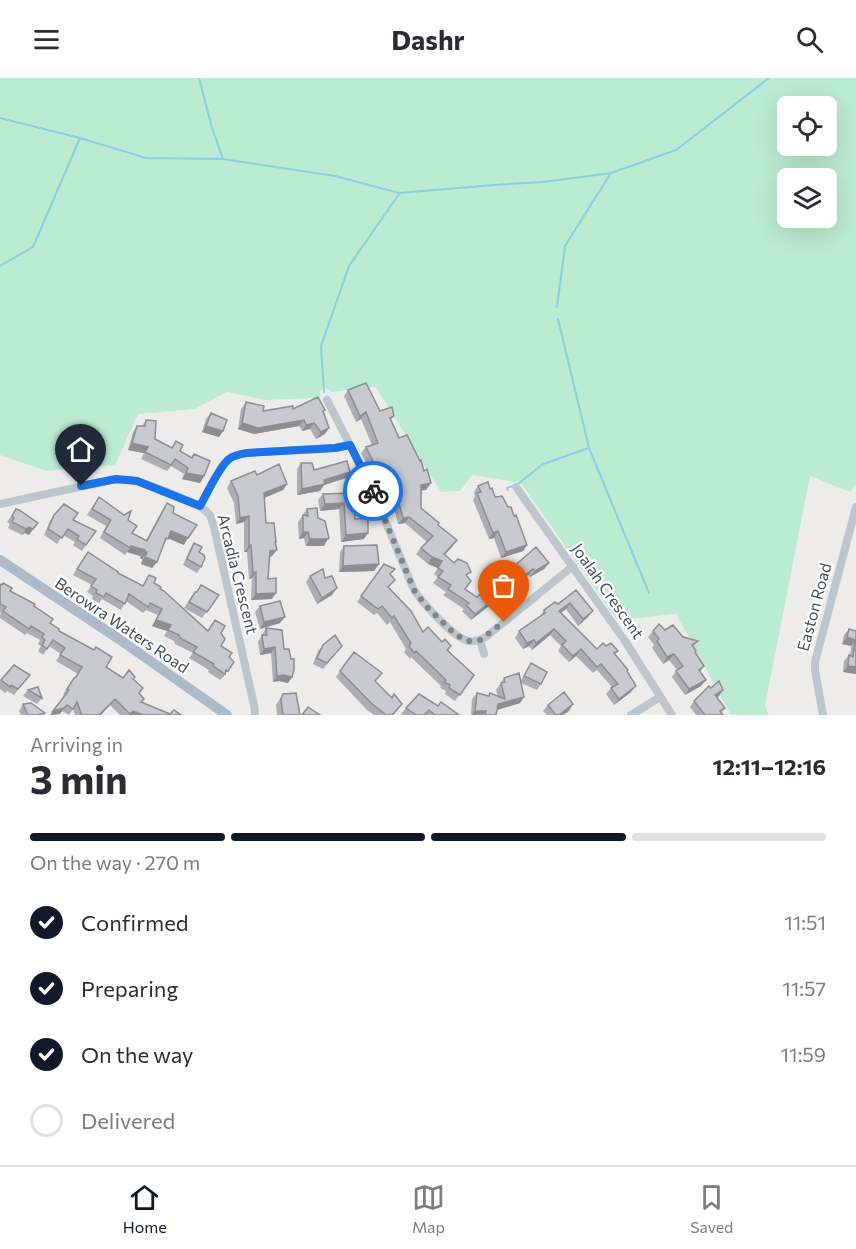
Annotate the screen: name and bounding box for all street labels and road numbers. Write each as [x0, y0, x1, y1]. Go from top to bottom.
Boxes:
street label: Arcadia Crescent [214, 512, 263, 636]
street label: Joalah Crescent [568, 539, 649, 642]
street label: Easton Road [793, 561, 834, 653]
street label: Berowra Waters Road [52, 573, 193, 676]

